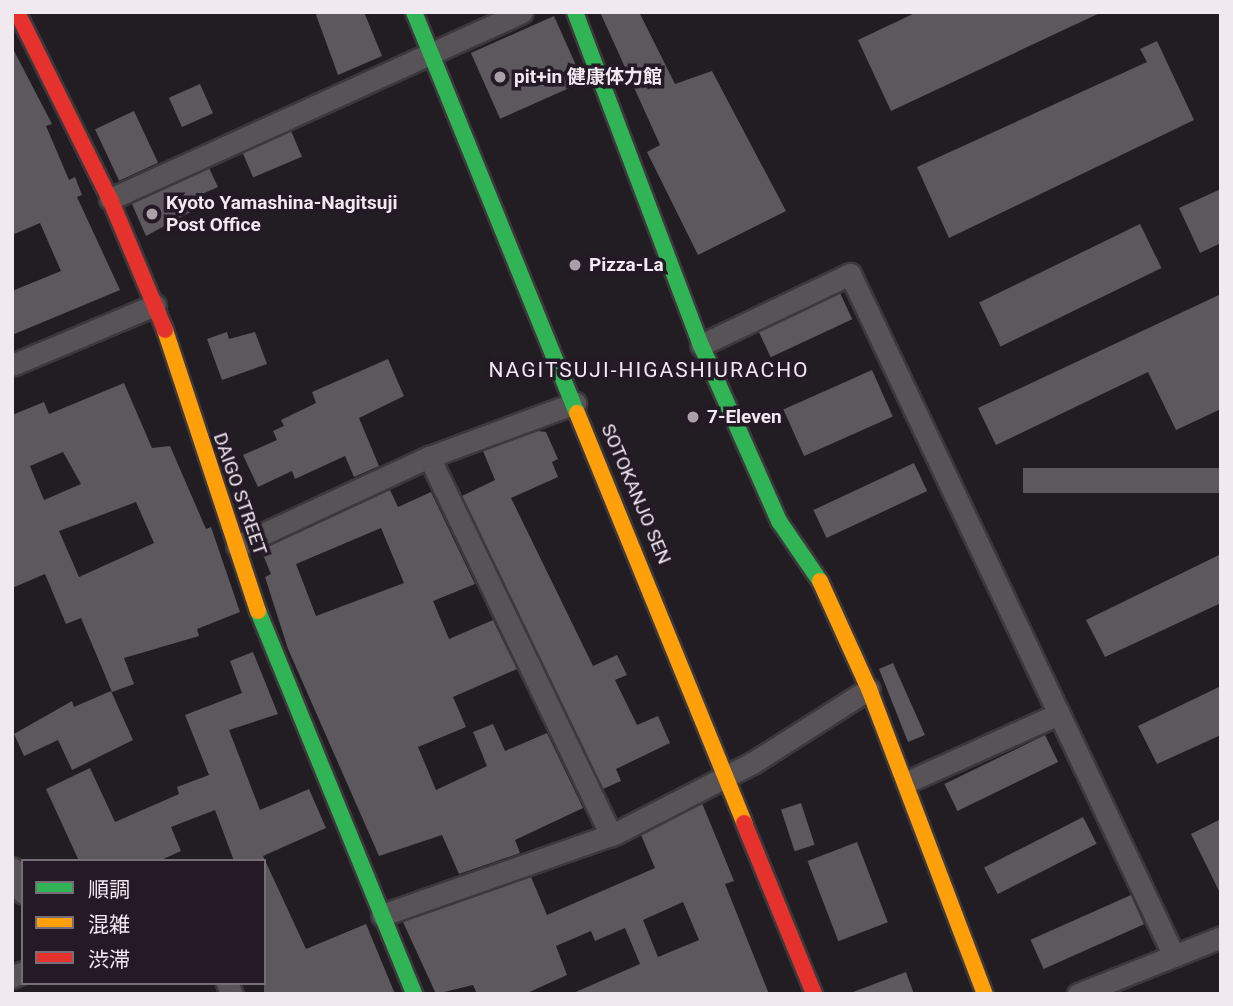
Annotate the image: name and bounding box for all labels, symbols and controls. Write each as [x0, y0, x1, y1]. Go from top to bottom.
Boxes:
place label: pit+in 健康体力館 [514, 66, 662, 88]
marker: pit+in 健康体力館 [492, 69, 508, 85]
place label: Kyoto Yamashina-Nagitsuji Post Office [166, 192, 397, 236]
marker: Kyoto Yamashina-Nagitsuji Post Office [144, 206, 160, 222]
place label: Pizza-La [589, 254, 664, 276]
marker: Pizza-La [567, 257, 583, 273]
district label: NAGITSUJI-HIGASHIURACHO [491, 357, 807, 383]
place label: 7-Eleven [707, 406, 782, 428]
marker: 7-Eleven [685, 409, 701, 425]
street label: SOTOKANJO SEN [596, 420, 676, 568]
street label: DAIGO STREET [208, 430, 272, 558]
legend [21, 859, 266, 985]
text: 順調 [88, 878, 130, 902]
text: 混雑 [88, 913, 130, 937]
text: 渋滞 [88, 948, 130, 972]

